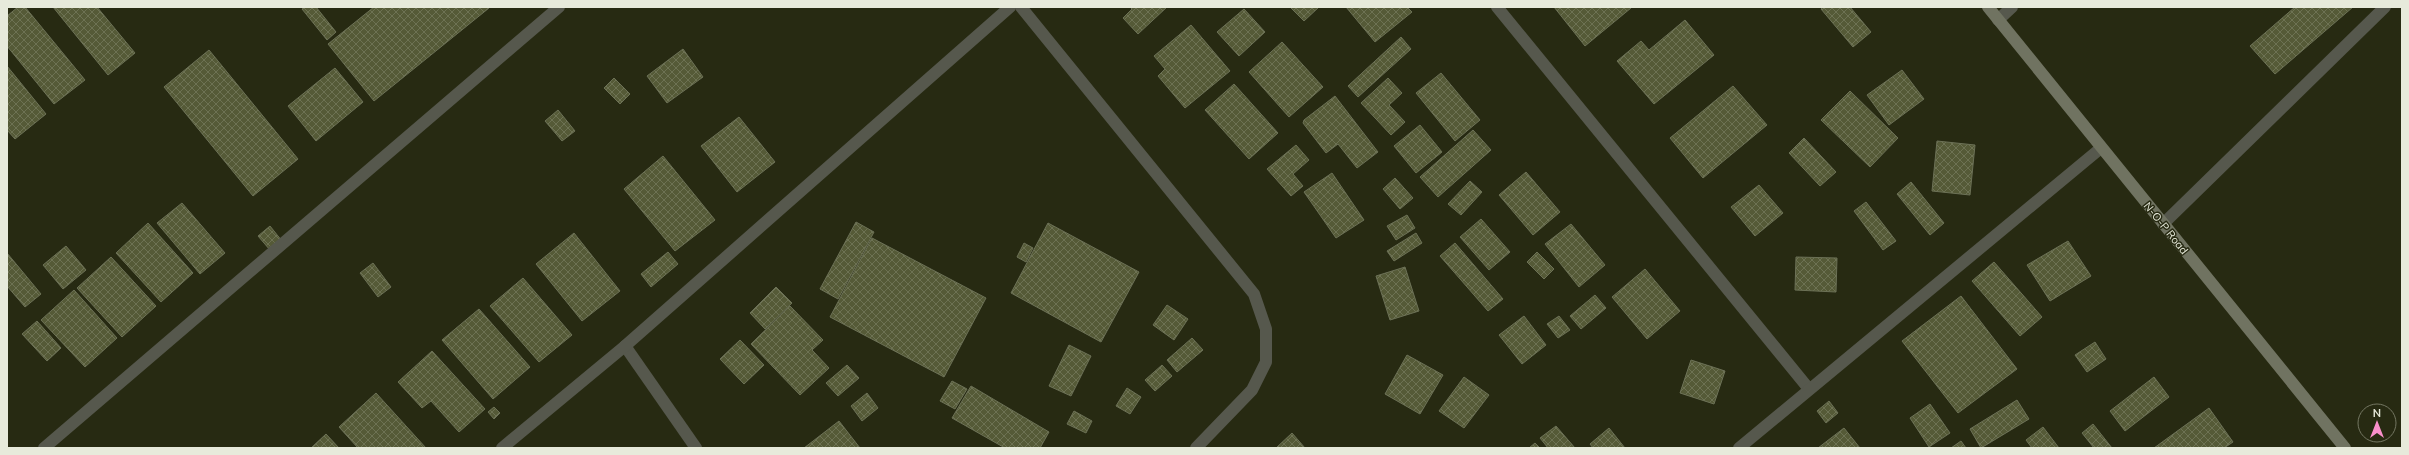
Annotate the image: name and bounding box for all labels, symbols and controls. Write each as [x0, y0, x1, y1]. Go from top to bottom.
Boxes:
street label: N-O-P Road [2141, 199, 2191, 257]
north arrow [2357, 403, 2397, 443]
text: N [2373, 406, 2381, 420]

